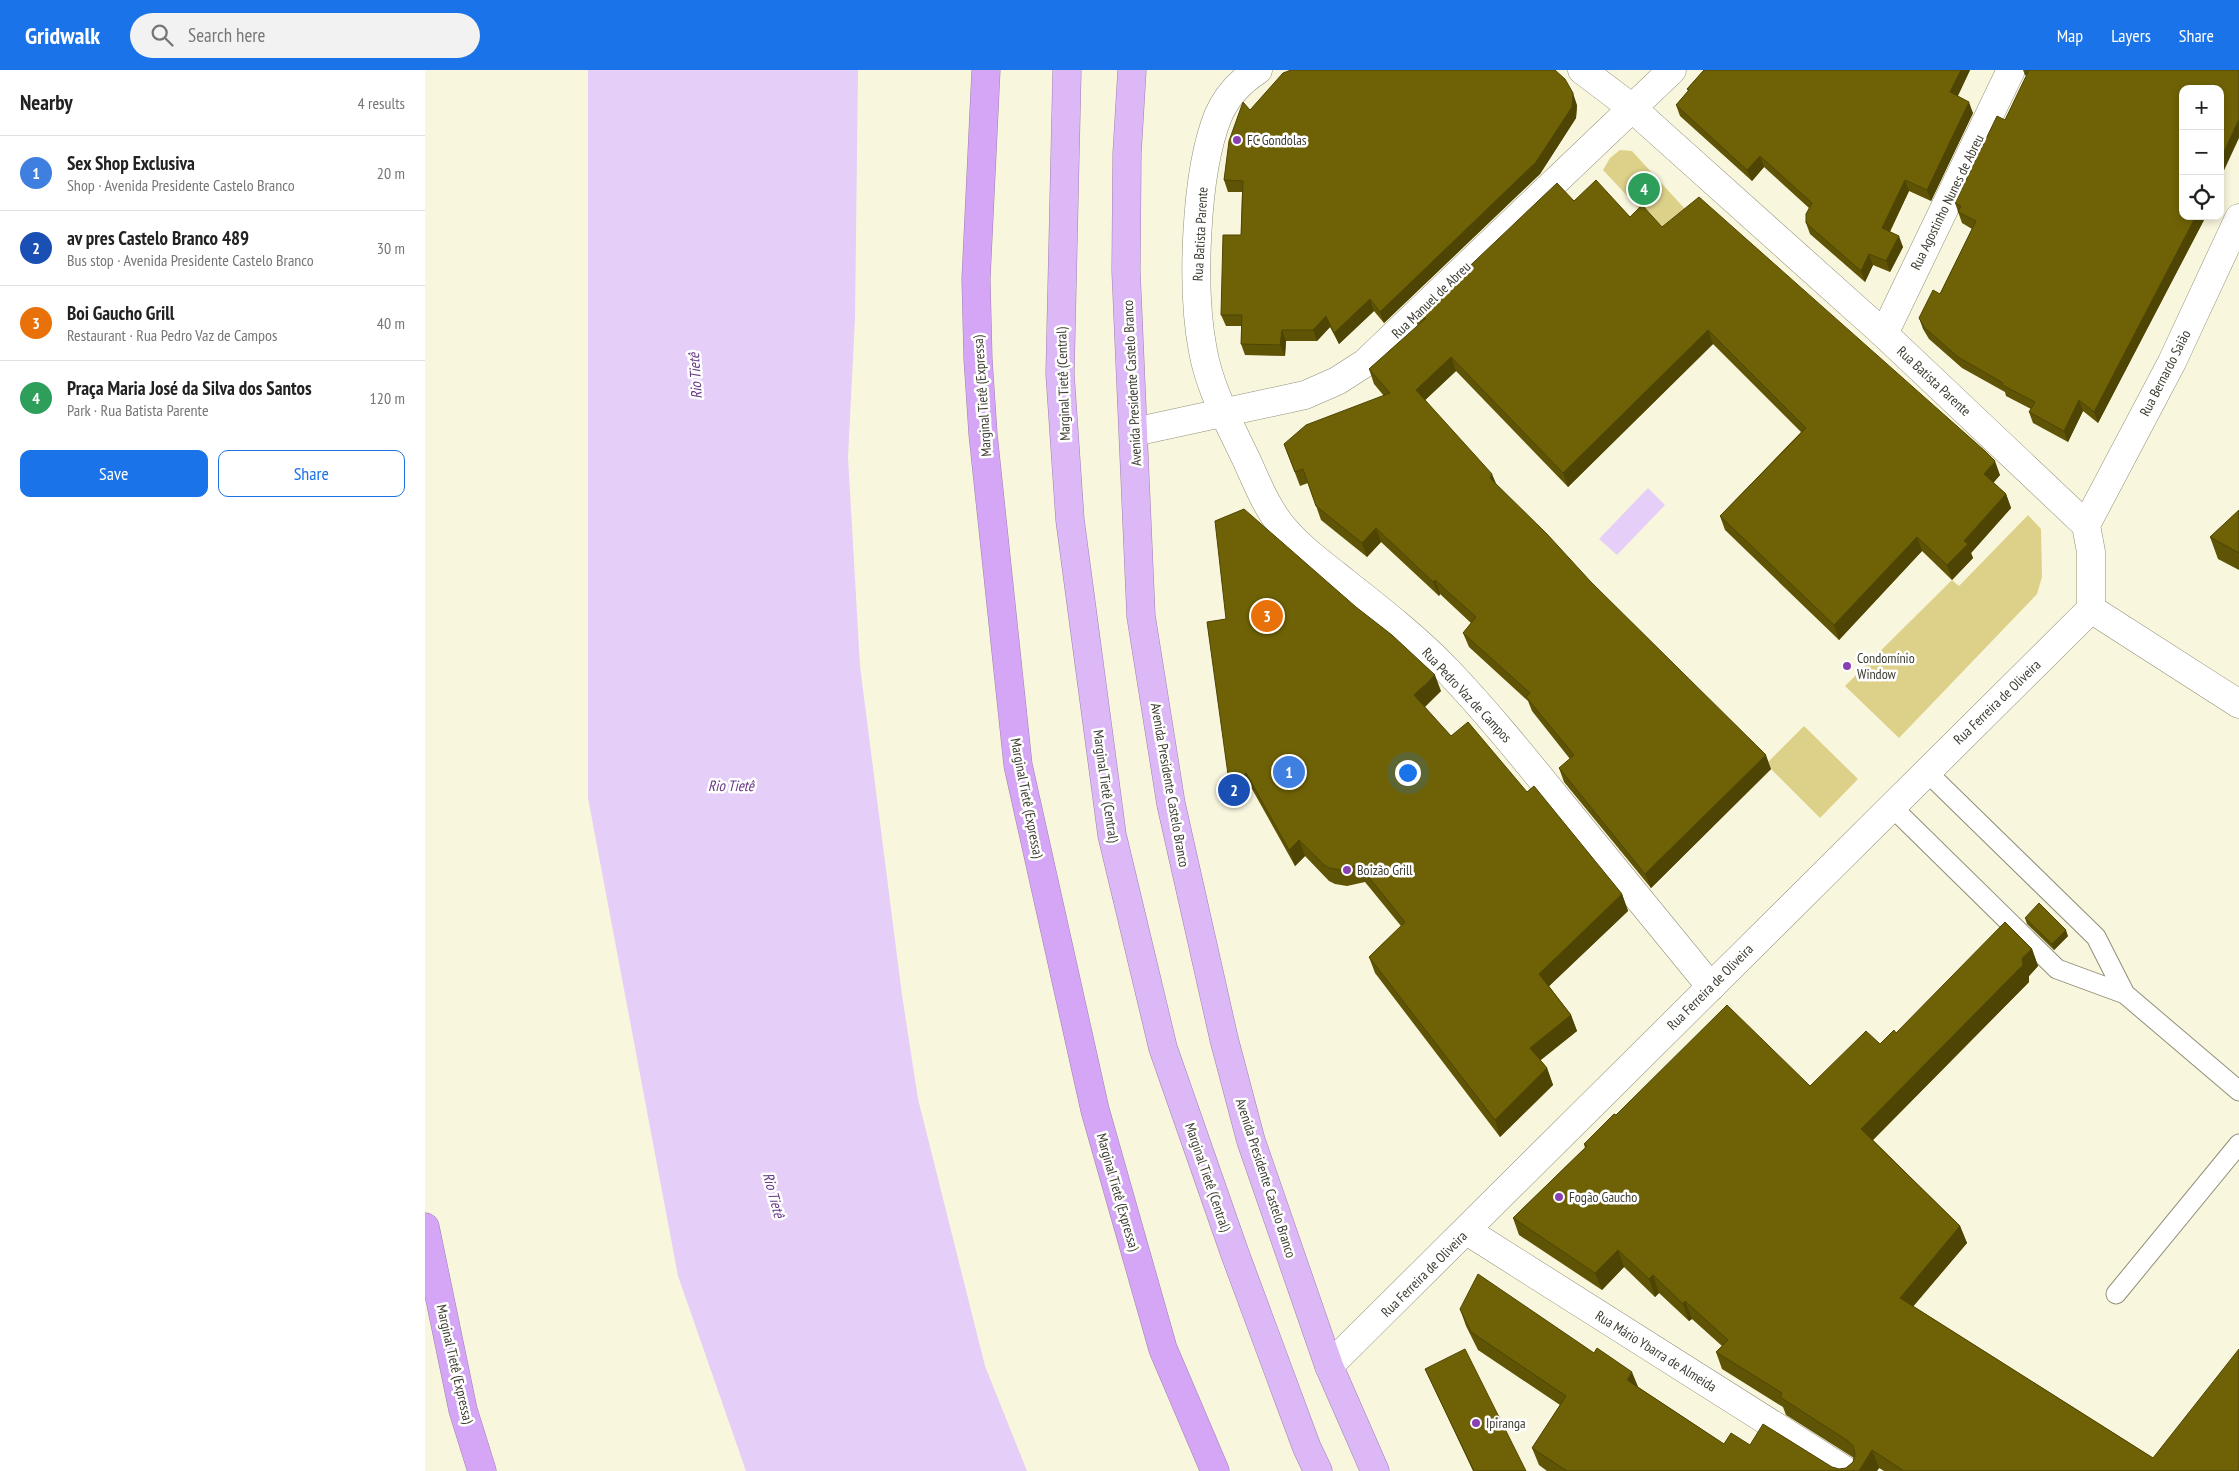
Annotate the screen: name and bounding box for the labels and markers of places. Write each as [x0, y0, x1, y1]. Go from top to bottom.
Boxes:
place label: FC Gondolas [1247, 131, 1307, 149]
marker: FC Gondolas [1231, 134, 1243, 146]
pin: 4 [1628, 170, 1660, 208]
pin: 3 [1251, 597, 1283, 635]
place label: Condomínio Window [1857, 649, 1915, 683]
marker: Condomínio Window [1841, 660, 1853, 672]
pin: 1 [1273, 753, 1305, 791]
pin: 2 [1218, 771, 1250, 809]
place label: Boizão Grill [1357, 861, 1413, 879]
marker: Boizão Grill [1341, 864, 1353, 876]
place label: Fogão Gaucho [1569, 1188, 1637, 1206]
marker: Fogão Gaucho [1553, 1191, 1565, 1203]
place label: Ipiranga [1486, 1414, 1526, 1432]
marker: Ipiranga [1470, 1417, 1482, 1429]

